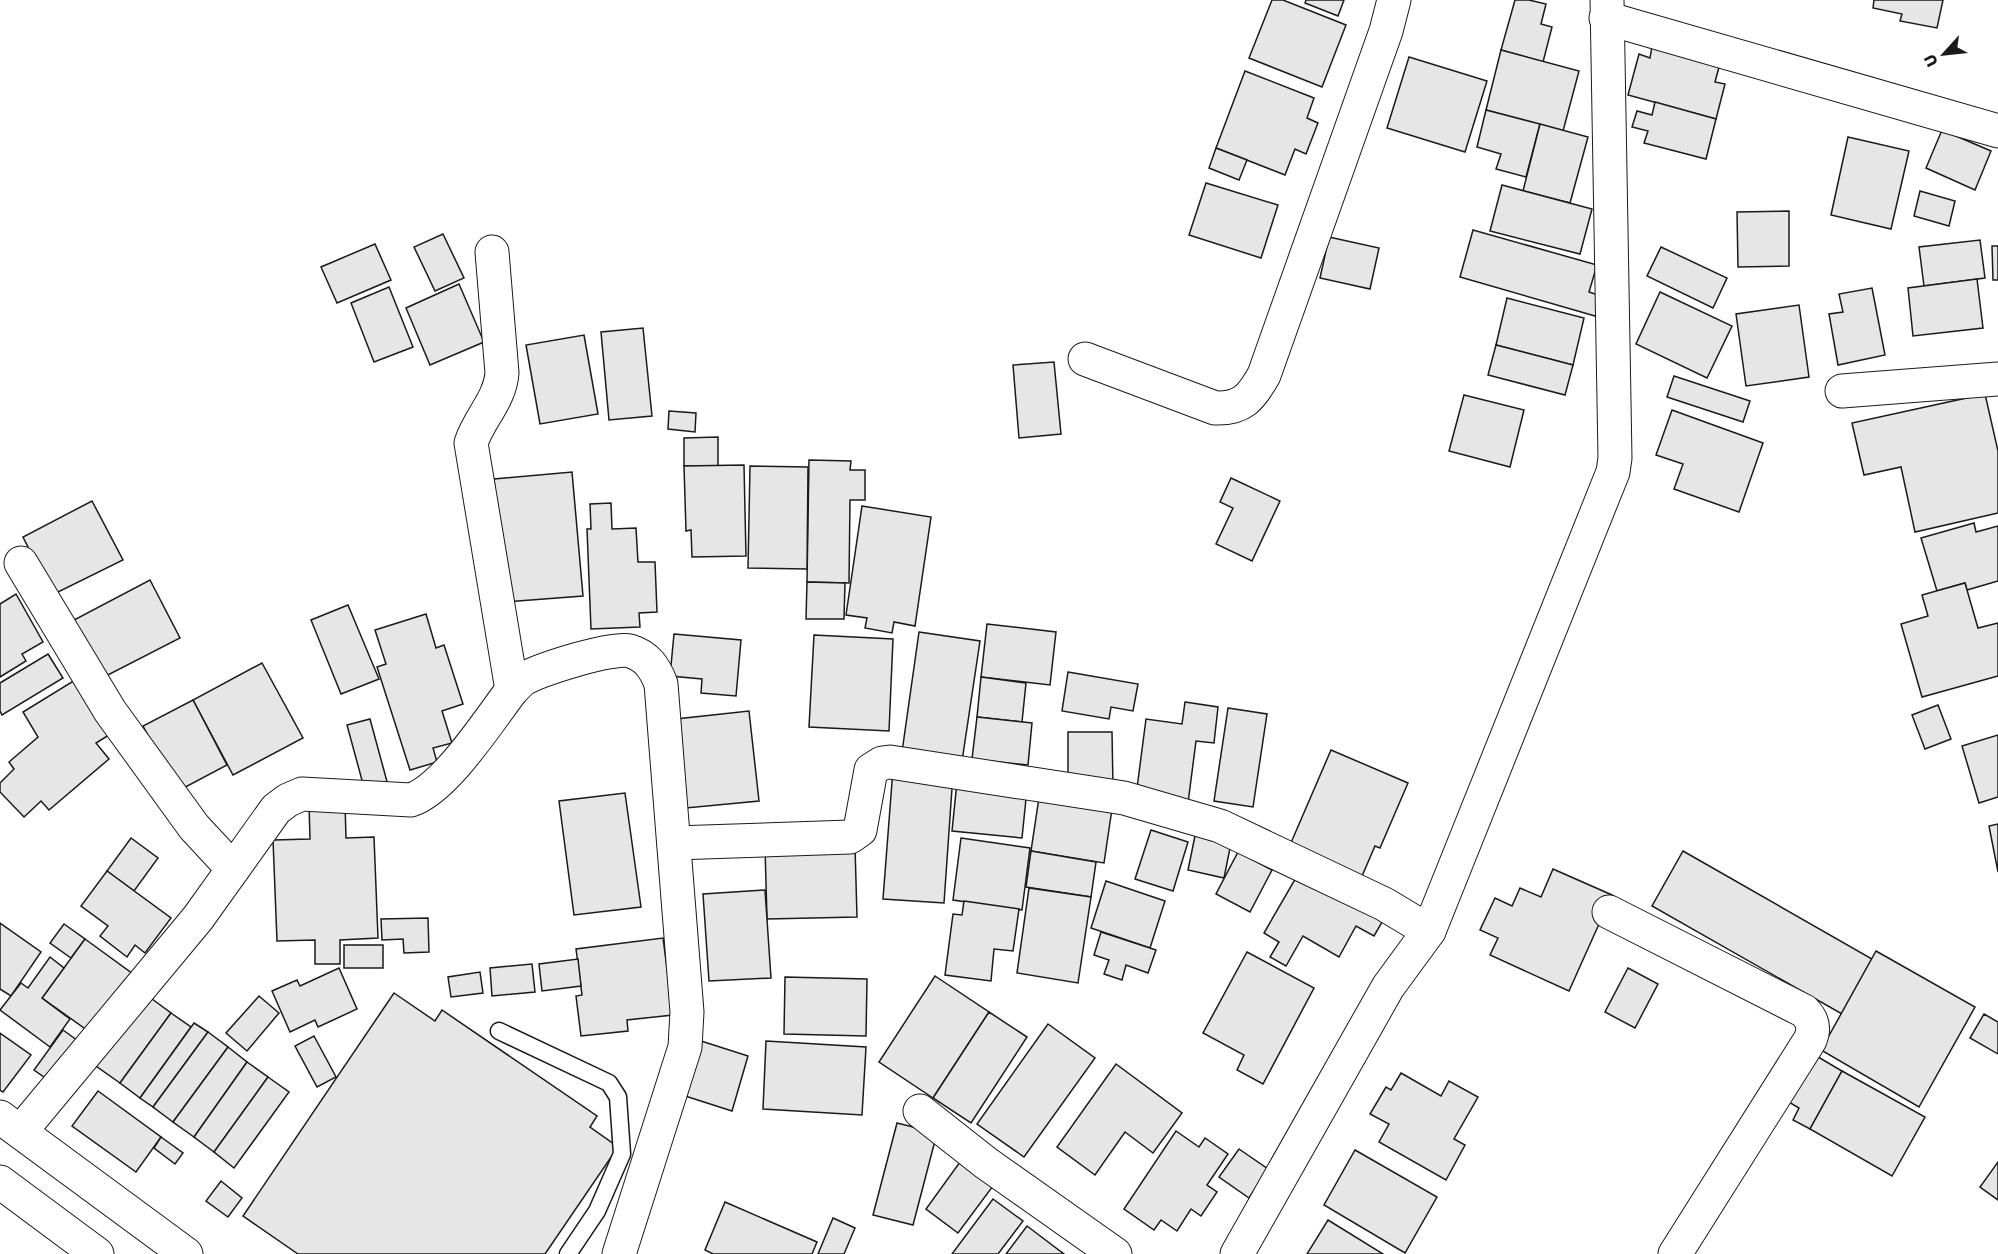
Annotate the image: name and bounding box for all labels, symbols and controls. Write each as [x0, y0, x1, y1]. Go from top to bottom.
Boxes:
north arrow [1914, 24, 1974, 84]
text: U [1918, 50, 1944, 71]

